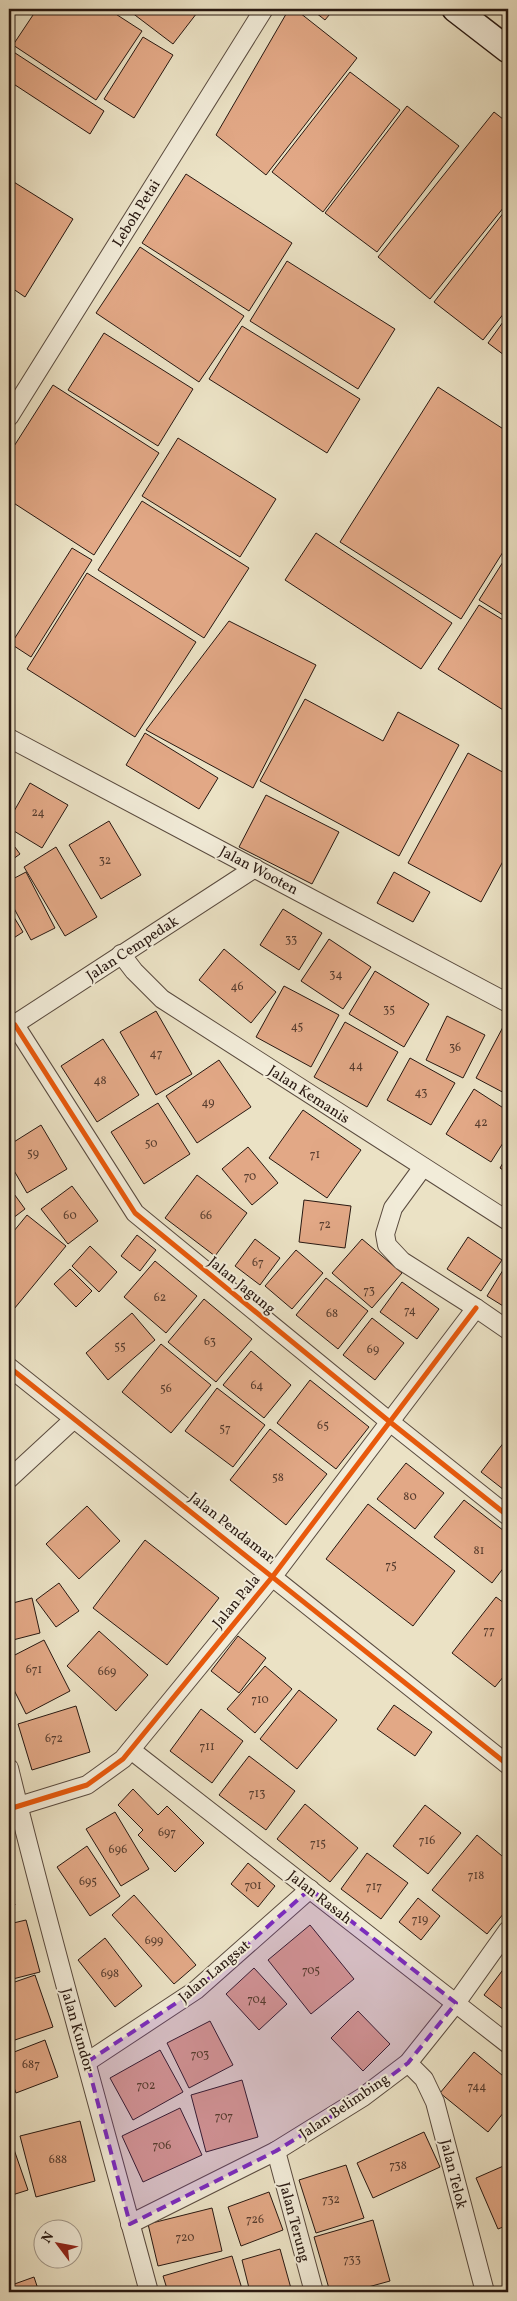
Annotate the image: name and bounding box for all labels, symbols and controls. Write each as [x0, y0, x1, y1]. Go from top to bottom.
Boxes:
street label: Leboh Petai [108, 176, 166, 252]
house number: 24 [31, 805, 45, 821]
street label: Jalan Wooten [215, 842, 302, 901]
house number: 32 [99, 853, 111, 869]
street label: Jalan Cempedak [83, 912, 183, 987]
house number: 33 [285, 932, 297, 948]
house number: 34 [329, 967, 343, 983]
house number: 46 [230, 979, 244, 995]
house number: 35 [383, 1002, 395, 1018]
house number: 45 [291, 1019, 304, 1035]
house number: 36 [449, 1040, 461, 1056]
house number: 47 [150, 1046, 163, 1062]
house number: 44 [349, 1058, 363, 1074]
street label: Jalan Kemanis [263, 1061, 353, 1130]
house number: 48 [93, 1073, 107, 1089]
house number: 43 [415, 1085, 427, 1101]
house number: 49 [201, 1095, 215, 1111]
house number: 42 [474, 1115, 488, 1131]
house number: 50 [145, 1136, 157, 1152]
house number: 59 [27, 1146, 39, 1162]
house number: 71 [310, 1147, 320, 1163]
house number: 70 [244, 1169, 256, 1185]
house number: 60 [63, 1208, 77, 1224]
house number: 66 [200, 1208, 212, 1224]
house number: 72 [319, 1217, 331, 1233]
street label: Jalan Jagung [203, 1252, 280, 1320]
house number: 67 [252, 1255, 264, 1271]
house number: 73 [363, 1283, 375, 1299]
house number: 62 [154, 1290, 166, 1306]
house number: 74 [404, 1303, 416, 1319]
house number: 68 [326, 1306, 338, 1322]
house number: 63 [204, 1334, 216, 1350]
house number: 55 [114, 1339, 126, 1355]
house number: 69 [367, 1342, 379, 1358]
house number: 64 [251, 1378, 263, 1394]
house number: 56 [160, 1381, 172, 1397]
house number: 65 [317, 1418, 329, 1434]
house number: 57 [219, 1421, 231, 1437]
house number: 58 [272, 1470, 284, 1486]
street label: Jalan Pendamar [184, 1488, 278, 1568]
house number: 80 [403, 1489, 417, 1505]
house number: 81 [474, 1543, 484, 1559]
house number: 75 [385, 1558, 397, 1574]
street label: Jalan Pala [208, 1571, 266, 1633]
house number: 77 [483, 1623, 495, 1639]
house number: 671 [26, 1662, 42, 1678]
house number: 669 [98, 1664, 116, 1680]
house number: 710 [251, 1692, 269, 1708]
house number: 672 [45, 1731, 63, 1747]
house number: 711 [199, 1739, 215, 1755]
house number: 713 [249, 1786, 265, 1802]
house number: 697 [158, 1825, 176, 1841]
house number: 716 [419, 1833, 435, 1849]
house number: 715 [310, 1836, 326, 1852]
house number: 696 [109, 1842, 127, 1858]
street label: Jalan Rasah [282, 1866, 356, 1930]
house number: 718 [468, 1868, 484, 1884]
house number: 695 [79, 1874, 97, 1890]
house number: 701 [244, 1878, 262, 1894]
house number: 717 [366, 1879, 382, 1895]
house number: 719 [412, 1912, 428, 1928]
house number: 699 [145, 1933, 163, 1949]
street label: Jalan Langsat [175, 1936, 255, 2008]
house number: 705 [302, 1963, 320, 1979]
house number: 698 [101, 1966, 119, 1982]
street label: Jalan Kundor [55, 1986, 99, 2075]
house number: 704 [247, 1992, 267, 2008]
house number: 703 [191, 2047, 209, 2063]
house number: 687 [22, 2057, 40, 2073]
street label: Jalan Belimbing [296, 2069, 394, 2145]
house number: 702 [137, 2078, 156, 2094]
house number: 744 [468, 2079, 486, 2095]
house number: 707 [215, 2109, 233, 2125]
street label: Jalan Telok [434, 2137, 471, 2211]
house number: 706 [153, 2138, 171, 2154]
house number: 688 [49, 2152, 67, 2168]
house number: 738 [389, 2158, 407, 2174]
street label: Jalan Terung [273, 2180, 314, 2265]
house number: 732 [322, 2192, 340, 2208]
house number: 726 [246, 2212, 264, 2228]
north arrow [32, 2218, 82, 2268]
text: N [37, 2229, 59, 2247]
house number: 720 [175, 2230, 195, 2246]
house number: 733 [343, 2252, 361, 2268]

